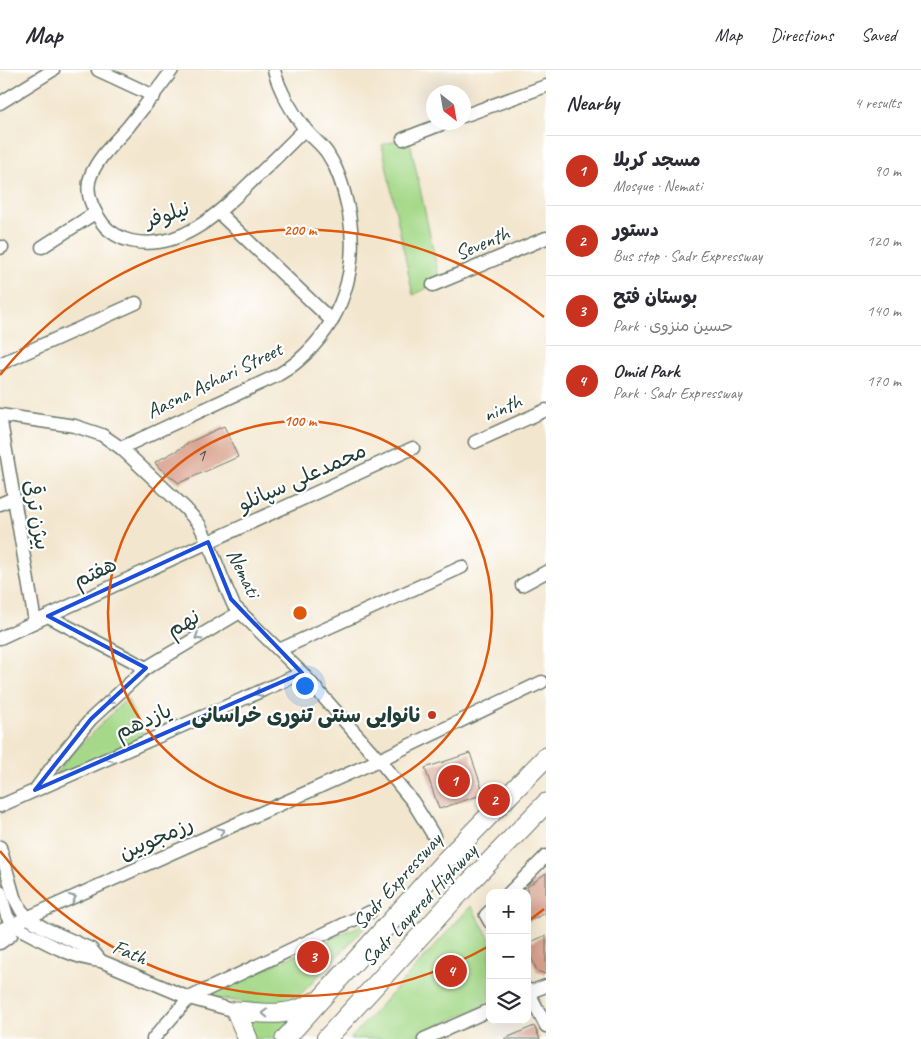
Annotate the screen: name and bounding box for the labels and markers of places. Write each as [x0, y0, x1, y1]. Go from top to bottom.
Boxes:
centre of rings [291, 604, 309, 622]
place label: نانوایی سنتی تنوری خراسانی [192, 702, 422, 729]
marker: نانوایی سنتی تنوری خراسانی [426, 709, 438, 721]
pin: 1 [438, 762, 470, 800]
pin: 2 [478, 781, 510, 819]
pin: 3 [297, 938, 329, 976]
pin: 4 [435, 952, 467, 990]

